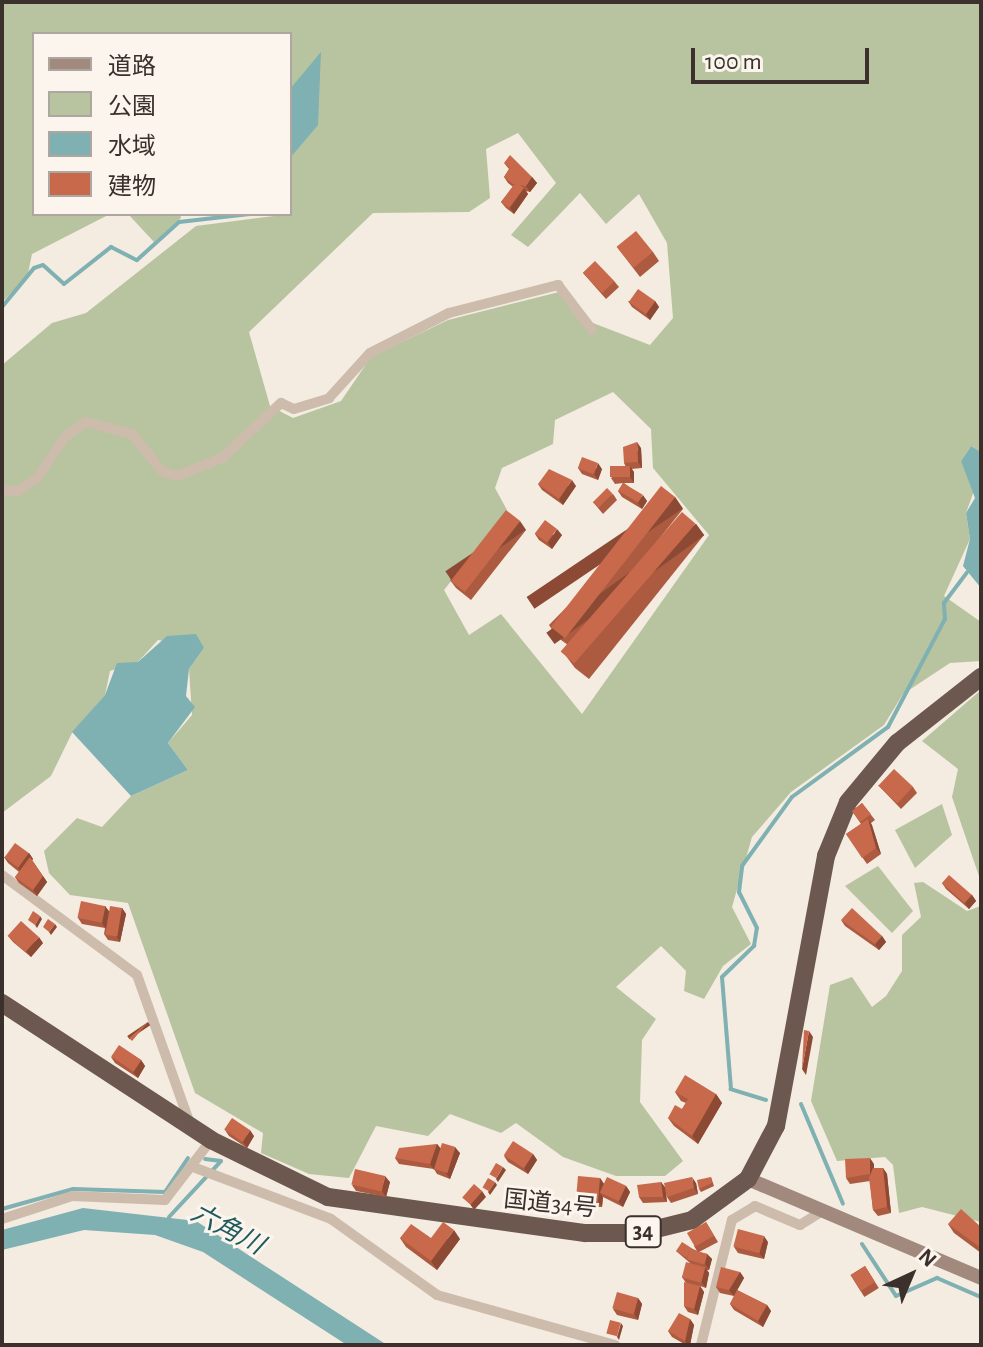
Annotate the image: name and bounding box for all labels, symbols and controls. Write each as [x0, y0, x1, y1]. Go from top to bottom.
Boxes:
legend [32, 32, 292, 216]
scale bar [695, 32, 873, 82]
text: 100 m [705, 50, 762, 74]
text: 道路 [108, 55, 156, 79]
text: 公園 [108, 95, 156, 119]
text: 水域 [108, 135, 156, 159]
text: 建物 [108, 175, 156, 199]
street label: 国道34号 [502, 1186, 598, 1224]
water label: 六角川 [185, 1198, 269, 1262]
road number: 34 [623, 1214, 663, 1250]
north arrow [871, 1235, 951, 1315]
text: N [915, 1245, 941, 1271]

